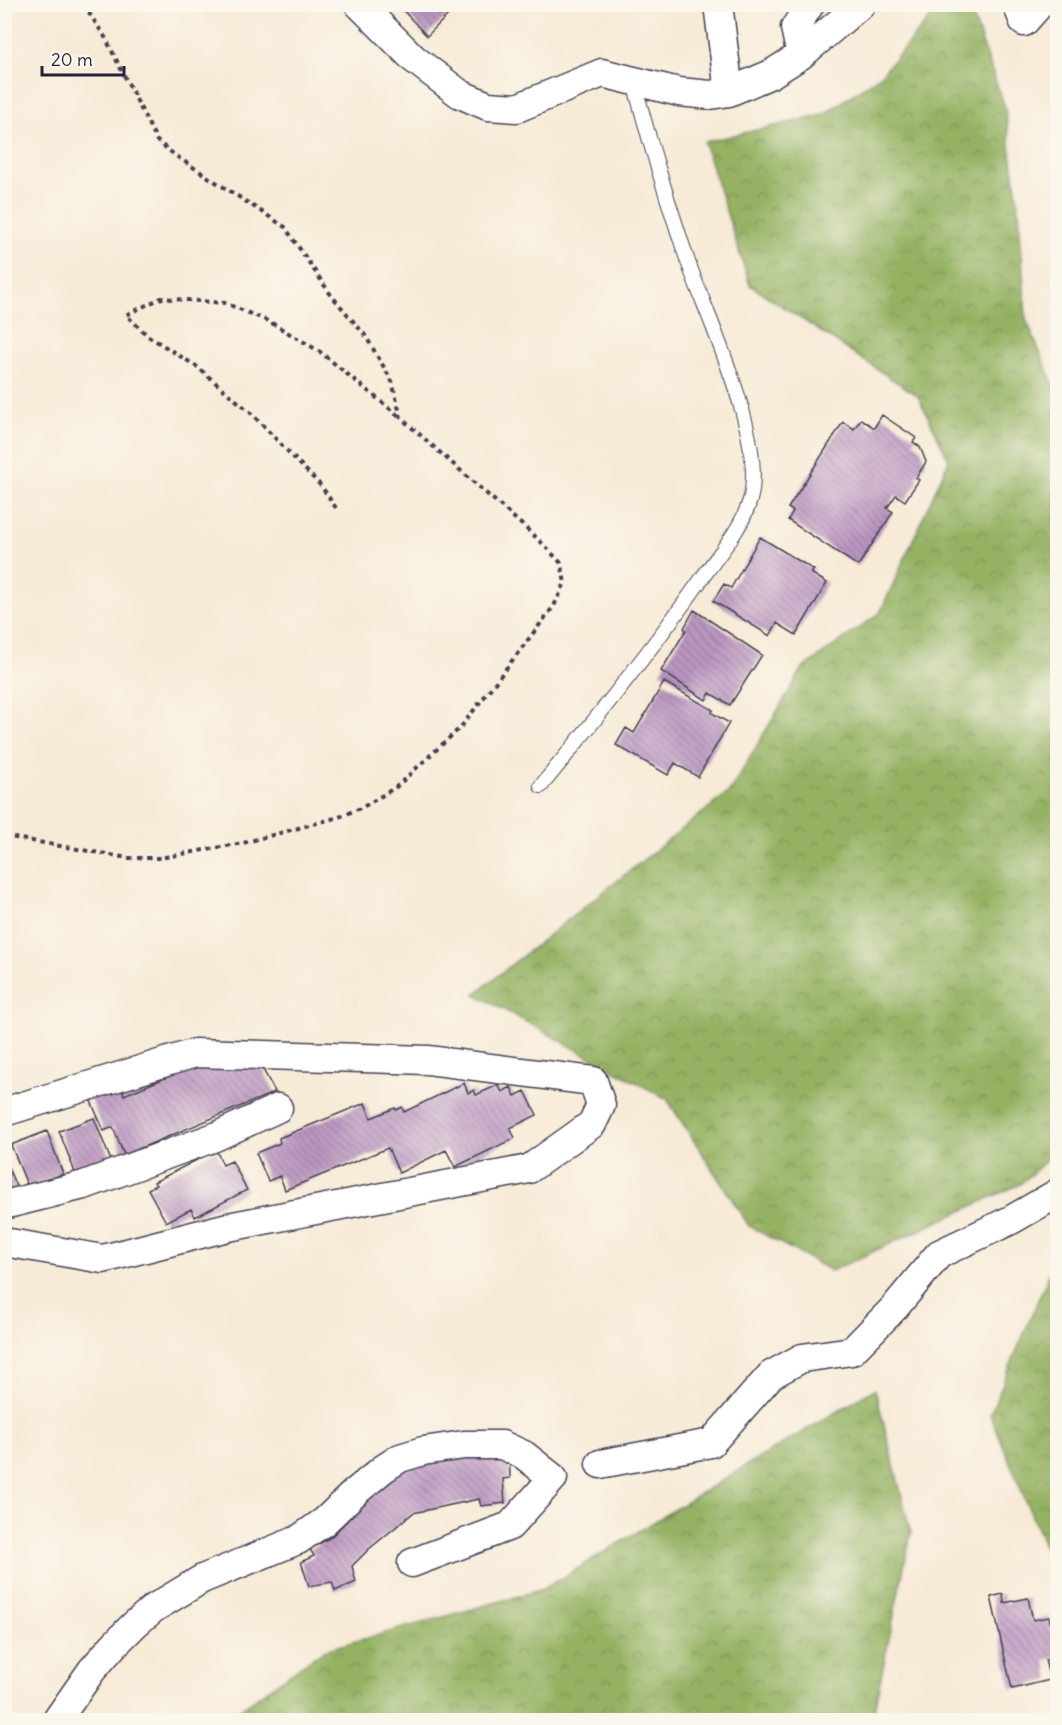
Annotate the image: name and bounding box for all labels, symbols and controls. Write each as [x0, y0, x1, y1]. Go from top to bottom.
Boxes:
scale bar [42, 39, 124, 77]
text: 20 m [51, 48, 93, 71]

